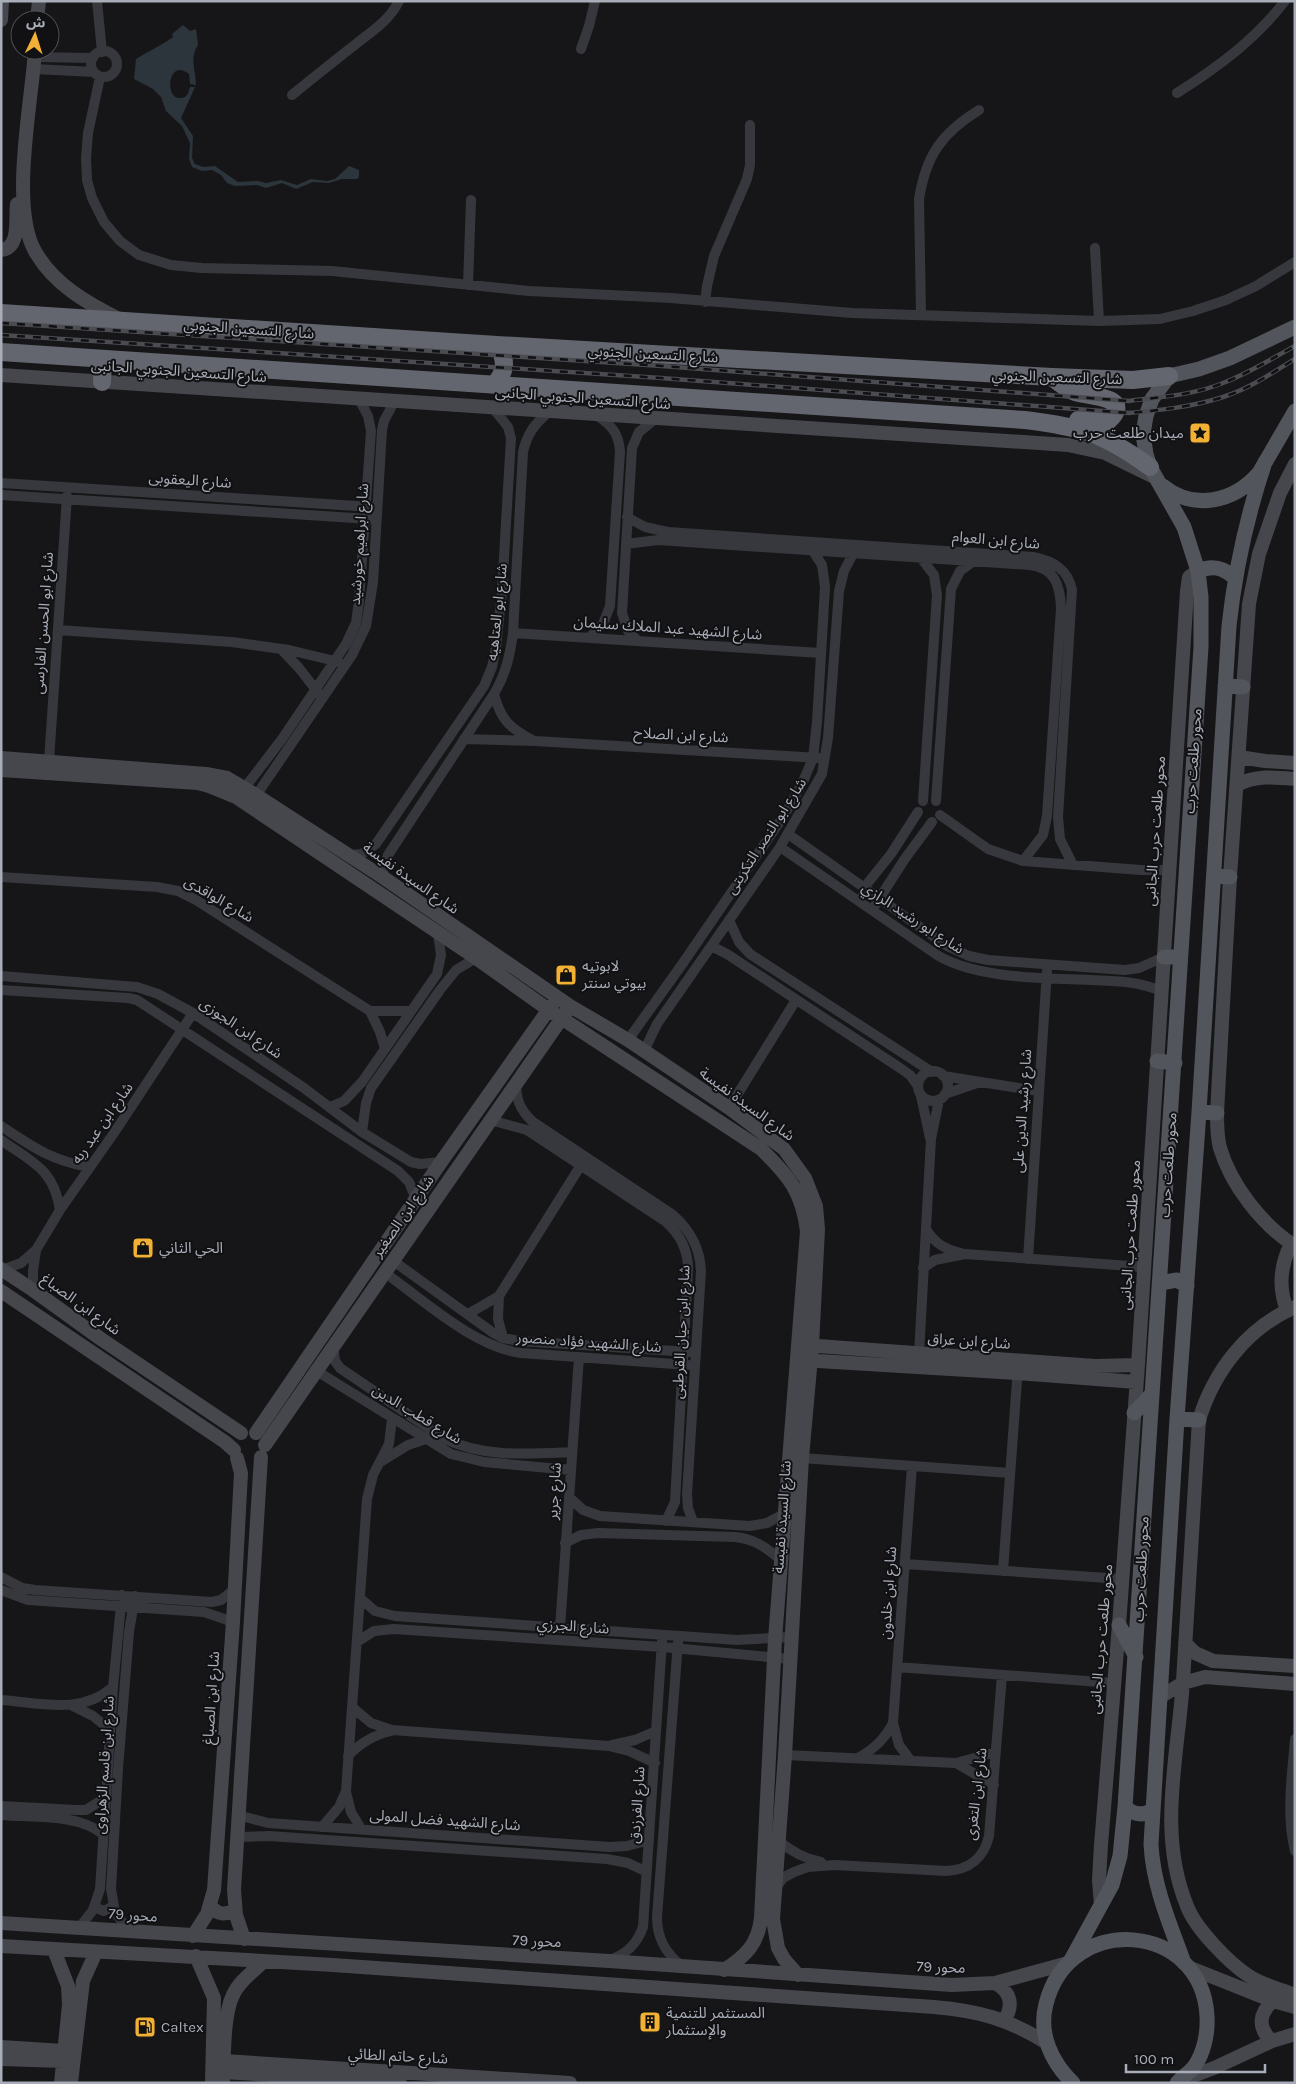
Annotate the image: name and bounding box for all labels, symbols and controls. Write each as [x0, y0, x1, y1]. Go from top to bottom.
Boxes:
north arrow [10, 10, 60, 60]
text: ش [26, 13, 46, 32]
street label: شارع التسعين الجنوبي [183, 315, 315, 346]
street label: شارع التسعين الجنوبي [587, 342, 719, 369]
street label: شارع التسعين الجنوبي الجانبى [90, 356, 268, 389]
street label: شارع التسعين الجنوبي [991, 366, 1123, 391]
street label: شارع التسعين الجنوبي الجانبى [494, 383, 672, 416]
place icon: ميدان طلعت حرب [1188, 421, 1212, 445]
place label: ميدان طلعت حرب [1073, 424, 1184, 442]
street label: شارع اليعقوبى [148, 468, 232, 495]
street label: شارع ابراهيم خورشيد [346, 482, 375, 606]
street label: شارع ابن العوام [951, 527, 1041, 556]
street label: شارع ابو الحسن الفارسى [29, 551, 60, 695]
street label: شارع ابو العتاهيه [483, 562, 514, 662]
street label: شارع الشهيد عبد الملاك سليمان [573, 612, 763, 647]
street label: محور طلعت حرب [1180, 708, 1206, 814]
street label: شارع ابن الصلاح [633, 724, 729, 749]
street label: محور طلعت حرب الجانبى [1141, 755, 1169, 907]
street label: شارع ابو النصر التكريتى [722, 774, 813, 899]
street label: شارع السيدة نفيسة [358, 838, 463, 920]
street label: شارع الواقدى [180, 872, 257, 929]
street label: شارع ابو رشيد الرازي [857, 878, 968, 960]
place label: لابوتيه بيوتي سنتر [581, 957, 646, 994]
shop icon: لابوتيه بيوتي سنتر [554, 963, 578, 987]
street label: شارع ابن الجوزى [195, 994, 286, 1065]
street label: شارع رشيد الدين على [1009, 1048, 1038, 1174]
street label: شارع السيدة نفيسة [694, 1063, 798, 1147]
street label: شارع ابن عبد ربه [67, 1079, 139, 1169]
street label: محور طلعت حرب [1155, 1112, 1181, 1218]
street label: محور طلعت حرب الجانبى [1116, 1159, 1144, 1311]
street label: شارع ابن الصغير [368, 1171, 440, 1263]
shop icon: الحي الثاني [131, 1236, 155, 1260]
place label: الحي الثاني [159, 1239, 223, 1259]
street label: شارع ابن حيان القرطبى [668, 1264, 697, 1400]
street label: شارع ابن الصباغ [36, 1269, 124, 1341]
street label: شارع الشهيد فؤاد منصور [514, 1328, 663, 1359]
street label: شارع ابن عراق [927, 1329, 1011, 1356]
street label: شارع قطب الدين [368, 1380, 465, 1450]
street label: شارع السيدة نفيسة [769, 1460, 798, 1574]
street label: شارع جرير [543, 1461, 568, 1522]
street label: محور طلعت حرب [1129, 1516, 1153, 1622]
street label: شارع ابن خلدون [876, 1546, 903, 1640]
street label: محور طلعت حرب الجانبى [1085, 1563, 1117, 1715]
street label: شارع الجرزي [536, 1614, 610, 1641]
street label: شارع ابن الصباغ [199, 1650, 226, 1746]
street label: شارع ابن قاسم الزهراوى [90, 1695, 121, 1835]
street label: شارع ابن التغرى [961, 1746, 994, 1842]
street label: شارع الفرزدق [625, 1766, 652, 1844]
street label: شارع الشهيد فضل المولى [369, 1806, 521, 1837]
street label: محور 79 [108, 1904, 158, 1926]
street label: محور 79 [512, 1931, 562, 1951]
street label: محور 79 [916, 1957, 966, 1977]
place label: المستثمر للتنمية والإستثمار [665, 2004, 765, 2040]
building icon: المستثمر للتنمية والإستثمار [638, 2010, 662, 2034]
fuel station icon: Caltex [133, 2015, 157, 2039]
place label: Caltex [161, 2018, 204, 2036]
scale bar [1126, 2042, 1265, 2074]
street label: شارع حاتم الطائي [347, 2044, 449, 2071]
text: 100 m [1134, 2050, 1174, 2068]

